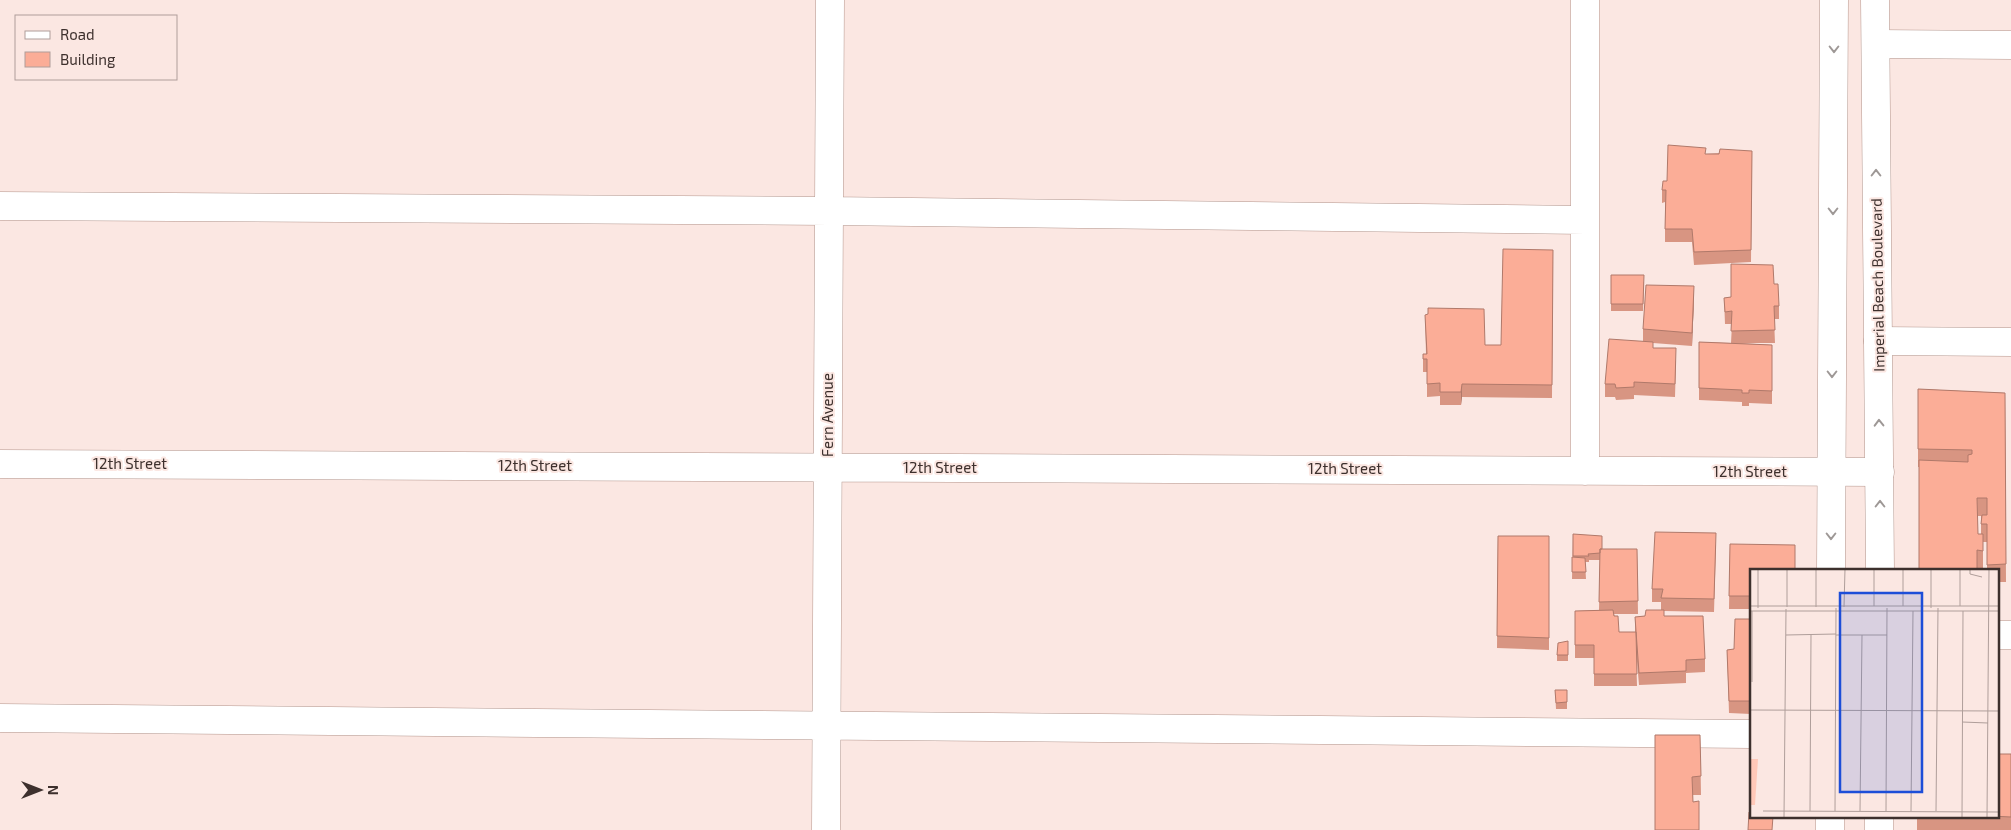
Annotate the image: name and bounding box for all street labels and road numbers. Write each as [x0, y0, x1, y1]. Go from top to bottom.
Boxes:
street label: Imperial Beach Boulevard [1866, 198, 1888, 372]
street label: Fern Avenue [818, 373, 836, 457]
street label: 12th Street [93, 454, 167, 472]
street label: 12th Street [498, 456, 572, 474]
street label: 12th Street [903, 458, 977, 476]
street label: 12th Street [1308, 459, 1382, 477]
street label: 12th Street [1713, 462, 1787, 480]

